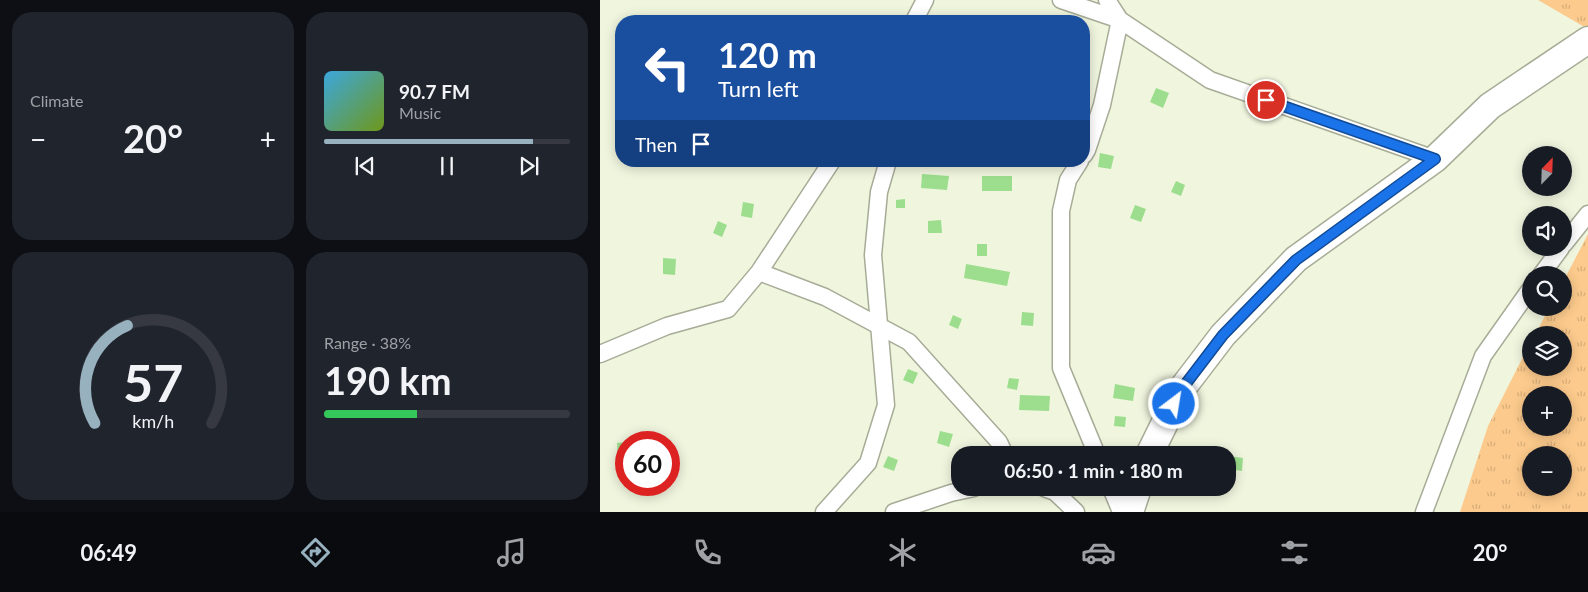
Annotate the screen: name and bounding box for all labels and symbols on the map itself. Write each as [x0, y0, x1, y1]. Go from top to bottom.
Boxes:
pin [1245, 79, 1287, 121]
north arrow [1522, 146, 1572, 196]
position arrow [1147, 377, 1199, 429]
speed limit sign: 60 [615, 431, 680, 496]

